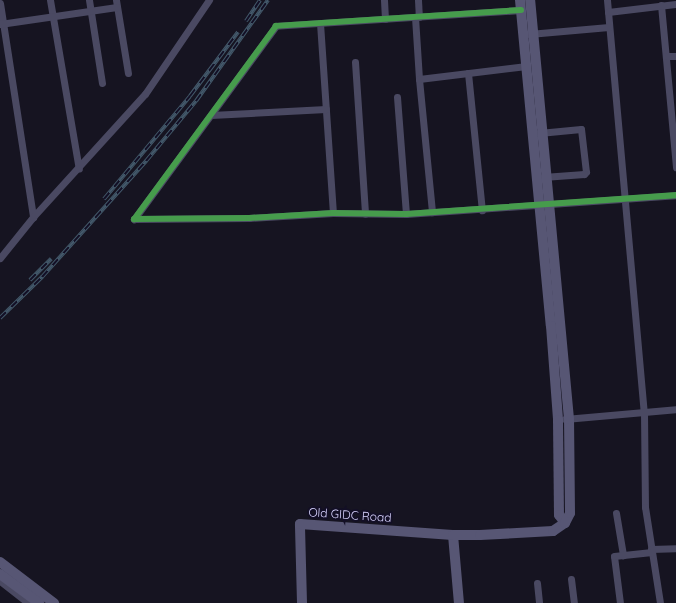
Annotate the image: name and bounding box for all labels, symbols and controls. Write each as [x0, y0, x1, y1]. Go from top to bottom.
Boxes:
street label: Old GIDC Road [308, 505, 392, 525]

